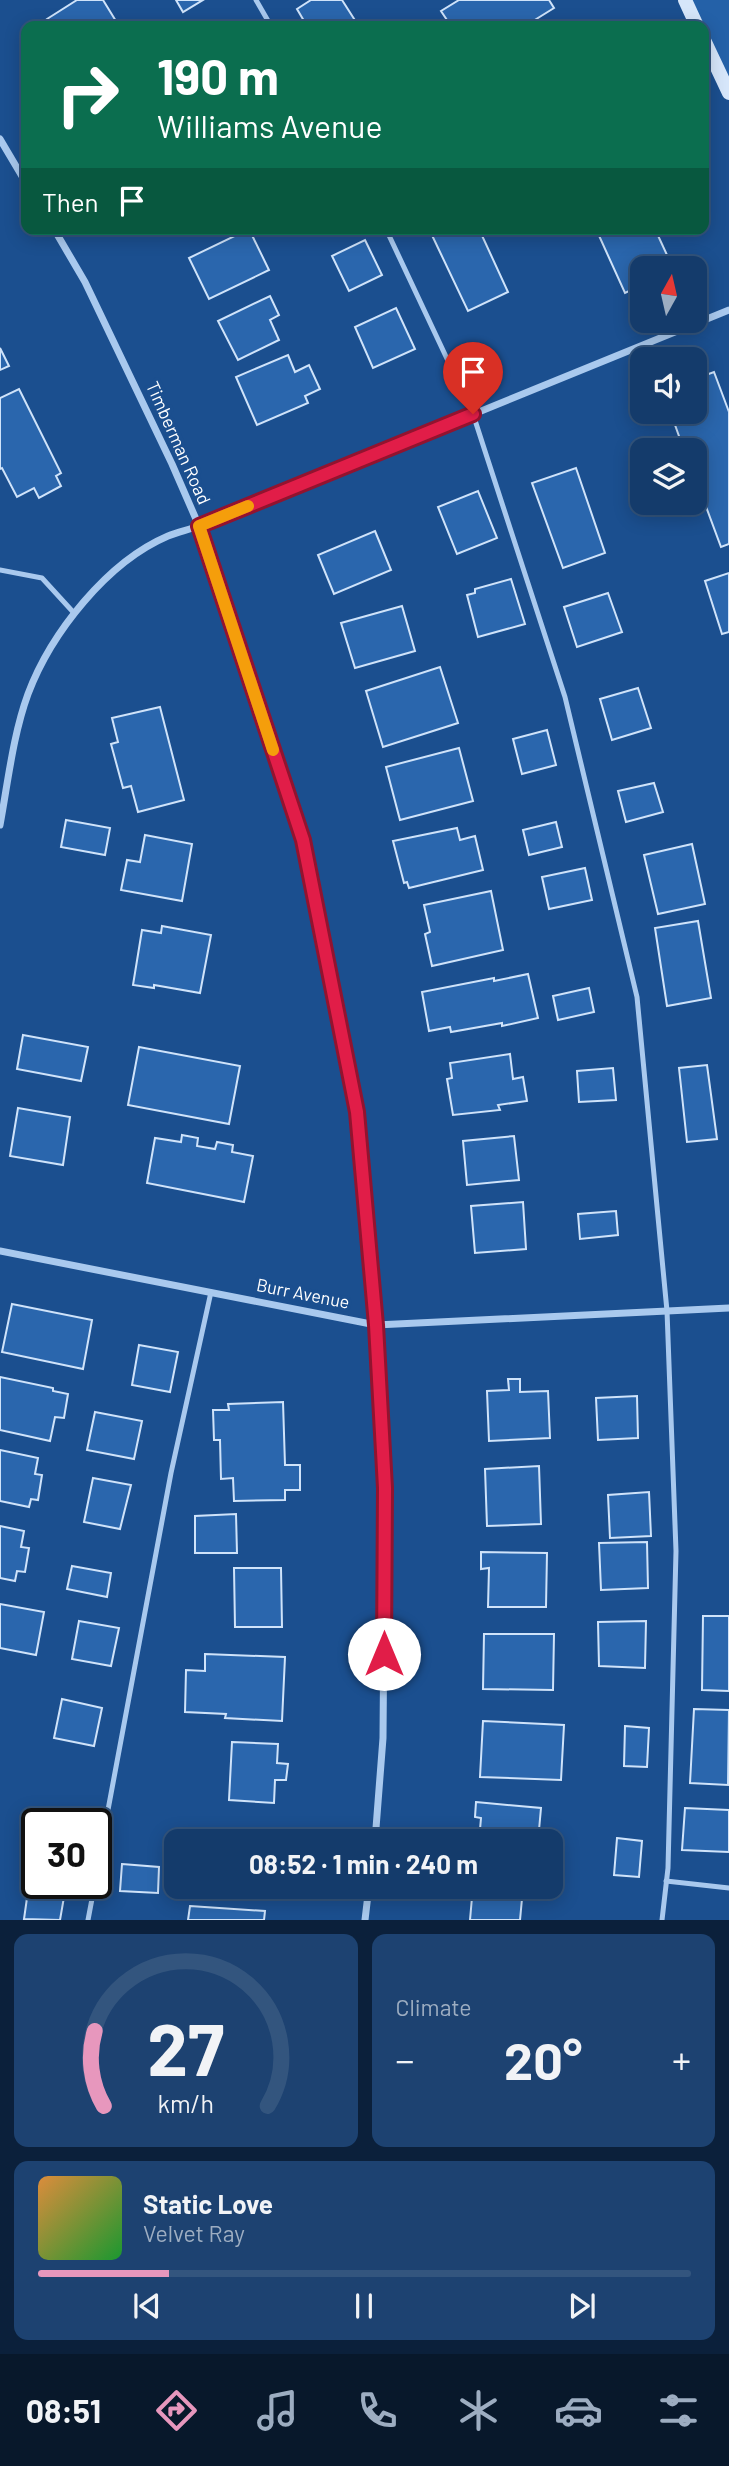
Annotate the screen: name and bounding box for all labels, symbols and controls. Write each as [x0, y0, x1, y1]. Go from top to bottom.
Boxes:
text: 190 m [157, 46, 279, 105]
icon: right [42, 49, 133, 140]
text: Williams Avenue [157, 106, 382, 144]
icon: arrive [113, 182, 151, 220]
text: Then [42, 186, 99, 217]
north arrow [630, 256, 707, 332]
map controls [630, 256, 707, 515]
pin [443, 342, 503, 414]
button: sound [630, 347, 707, 424]
icon: arrive [454, 353, 492, 391]
street label: Timberman Road [142, 378, 216, 508]
button: layers [630, 438, 707, 515]
street label: Burr Avenue [255, 1273, 352, 1313]
position arrow [347, 1617, 421, 1691]
speed limit sign: 30 [21, 1808, 112, 1899]
text: 08:52 · 1 min · 240 m [249, 1848, 478, 1879]
text: Climate [396, 1993, 472, 2021]
text: 27 [147, 2004, 224, 2092]
text: 20° [504, 2028, 582, 2090]
text: − [396, 2036, 415, 2082]
text: + [672, 2036, 691, 2082]
text: km/h [157, 2088, 214, 2118]
text: Static Love [143, 2188, 273, 2219]
text: Velvet Ray [143, 2219, 245, 2247]
icon: previous [128, 2287, 166, 2325]
icon: pause [345, 2287, 383, 2325]
icon: next [563, 2287, 601, 2325]
icon: directions [152, 2386, 201, 2435]
icon: music [253, 2386, 302, 2435]
icon: phone [353, 2386, 402, 2435]
icon: climate [454, 2386, 503, 2435]
icon: car [554, 2386, 603, 2435]
icon: filters [654, 2386, 703, 2435]
text: 08:51 [26, 2391, 101, 2429]

